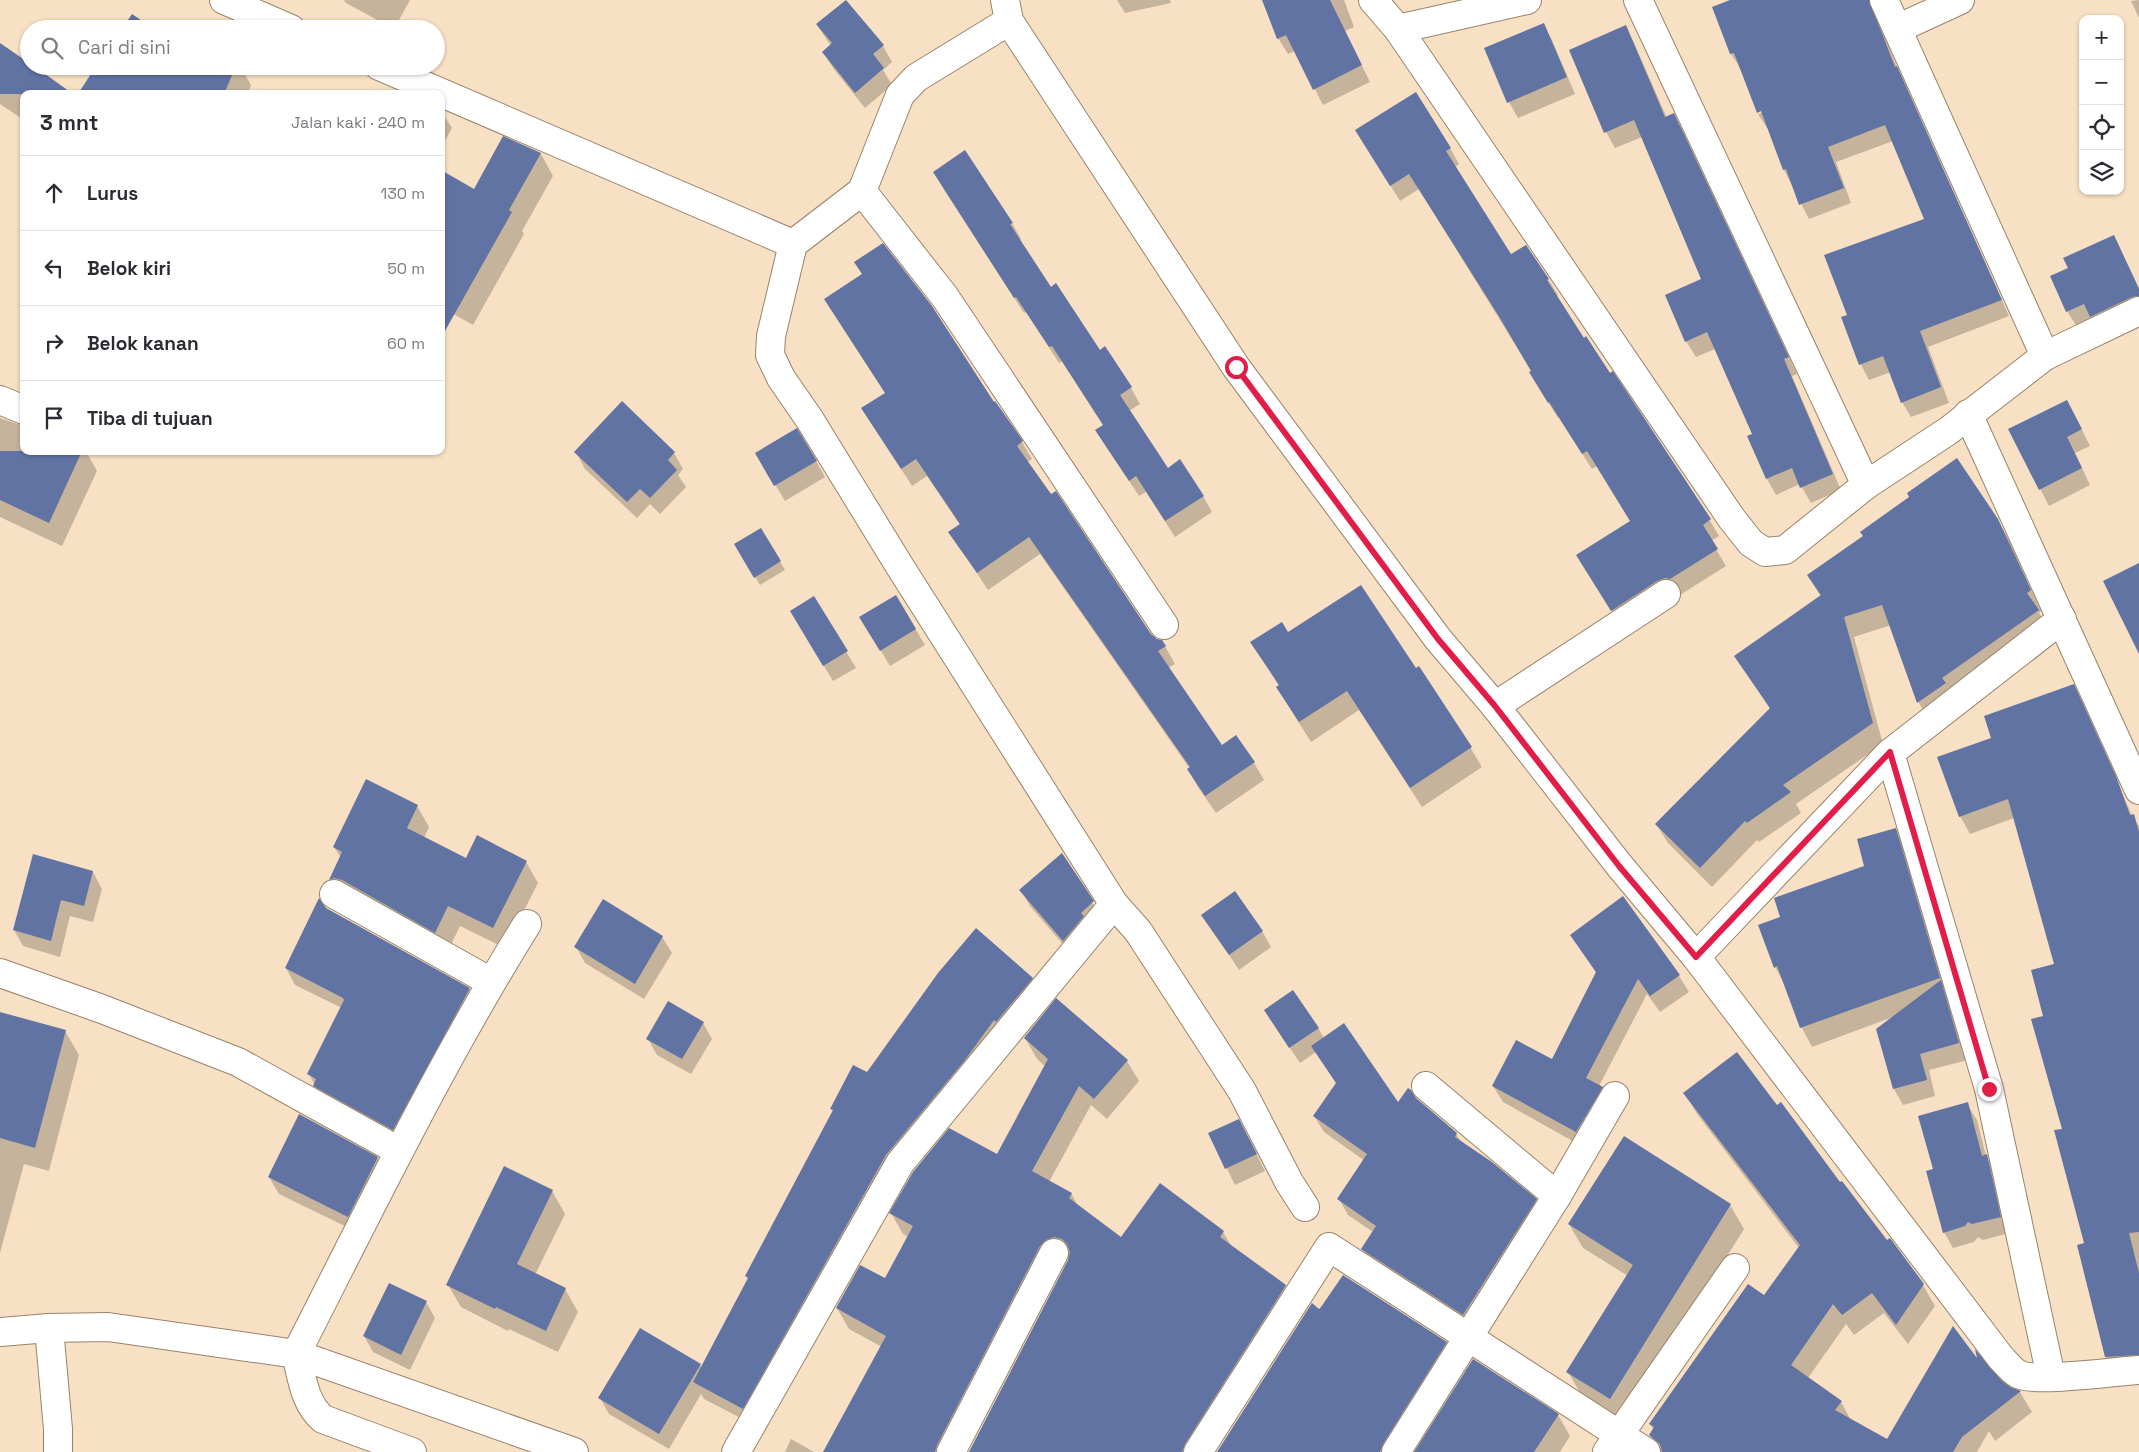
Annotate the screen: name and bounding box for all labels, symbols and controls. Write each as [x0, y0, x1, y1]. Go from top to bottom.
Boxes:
map controls [2079, 15, 2124, 195]
button: + [2079, 15, 2124, 60]
search box [20, 20, 445, 75]
icon: search [38, 34, 66, 62]
text: Cari di sini [78, 35, 171, 60]
button: − [2079, 60, 2124, 105]
button: locate [2079, 105, 2124, 150]
text: 3 mnt [40, 109, 98, 136]
text: Jalan kaki · 240 m [291, 112, 425, 133]
button: layers [2079, 150, 2124, 195]
icon: ahead [40, 179, 68, 207]
text: Lurus [87, 181, 138, 206]
text: 130 m [381, 183, 425, 204]
icon: left [40, 254, 68, 282]
text: Belok kiri [87, 256, 171, 281]
text: 50 m [387, 258, 425, 279]
icon: right [40, 329, 68, 357]
text: Belok kanan [87, 331, 199, 356]
text: 60 m [387, 333, 425, 354]
route start [1225, 356, 1248, 379]
icon: arrive [40, 404, 68, 432]
text: Tiba di tujuan [87, 406, 213, 431]
route end [1978, 1078, 2001, 1101]

